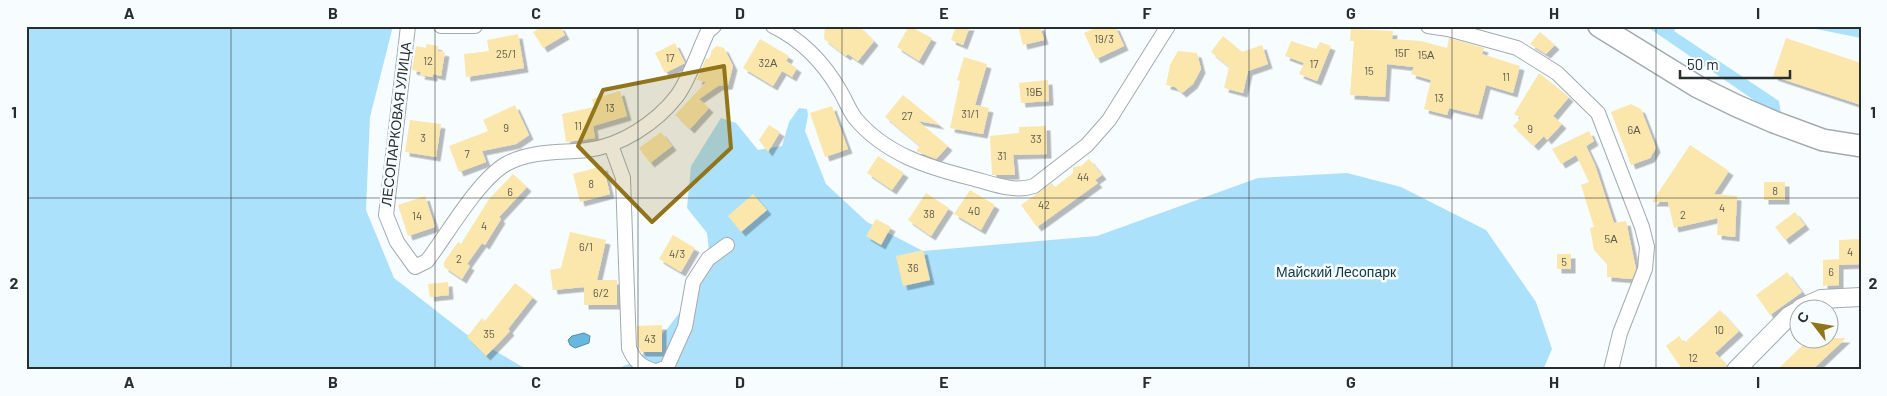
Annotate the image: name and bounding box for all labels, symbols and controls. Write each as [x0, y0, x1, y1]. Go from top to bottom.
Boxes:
text: A [124, 3, 135, 22]
text: B [328, 3, 338, 22]
text: C [531, 3, 541, 22]
text: D [735, 3, 745, 22]
text: E [939, 3, 949, 22]
text: F [1143, 3, 1152, 22]
text: G [1346, 3, 1356, 22]
text: H [1549, 3, 1559, 22]
text: I [1756, 3, 1760, 22]
house number: 19/3 [1094, 32, 1114, 45]
street label: ЛЕСОПАРКОВАЯ УЛИЦА [377, 40, 414, 207]
house number: 15Г [1394, 46, 1410, 59]
house number: 25/1 [496, 47, 516, 60]
house number: 15А [1418, 48, 1435, 61]
scale bar [1680, 48, 1790, 80]
house number: 17 [665, 51, 675, 64]
house number: 12 [423, 54, 433, 67]
text: 50 m [1687, 55, 1719, 73]
house number: 32А [759, 56, 778, 69]
house number: 17 [1309, 57, 1319, 70]
house number: 15 [1364, 64, 1374, 77]
house number: 11 [1502, 70, 1510, 83]
house number: 19Б [1026, 85, 1042, 98]
house number: 13 [1434, 91, 1444, 104]
house number: 13 [605, 101, 615, 114]
text: 1 [11, 102, 17, 121]
text: 1 [1870, 102, 1876, 121]
house number: 31/1 [961, 107, 979, 120]
house number: 27 [901, 109, 913, 122]
house number: 11 [574, 119, 582, 132]
house number: 9 [503, 121, 509, 134]
house number: 9 [1527, 122, 1533, 135]
house number: 6А [1627, 123, 1641, 136]
house number: 3 [420, 131, 426, 144]
house number: 33 [1030, 132, 1042, 145]
house number: 7 [464, 147, 470, 160]
house number: 31 [997, 149, 1007, 162]
house number: 44 [1077, 170, 1089, 183]
house number: 8 [588, 177, 594, 190]
house number: 8 [1772, 184, 1778, 197]
house number: 6 [507, 185, 513, 198]
house number: 42 [1038, 198, 1050, 211]
house number: 4 [1719, 201, 1725, 214]
house number: 40 [968, 204, 980, 217]
house number: 38 [923, 207, 935, 220]
house number: 2 [1680, 208, 1686, 221]
house number: 14 [412, 209, 422, 222]
house number: 4 [481, 219, 487, 232]
house number: 5А [1605, 232, 1618, 245]
house number: 6/1 [579, 240, 593, 253]
house number: 4 [1847, 245, 1853, 258]
house number: 4/3 [669, 247, 685, 260]
house number: 2 [456, 252, 462, 265]
house number: 5 [1561, 255, 1567, 268]
house number: 36 [907, 261, 919, 274]
park label: Майский Лесопарк [1276, 263, 1397, 280]
house number: 6 [1828, 265, 1834, 278]
text: 2 [10, 273, 19, 292]
text: 2 [1869, 273, 1878, 292]
house number: 6/2 [593, 286, 609, 299]
north arrow [1790, 298, 1840, 348]
text: С [1793, 308, 1812, 326]
house number: 10 [1714, 323, 1724, 336]
house number: 35 [483, 327, 495, 340]
house number: 43 [644, 332, 656, 345]
house number: 12 [1688, 351, 1698, 364]
text: A [124, 372, 135, 391]
text: B [328, 372, 338, 391]
text: C [531, 372, 541, 391]
text: D [735, 372, 745, 391]
text: E [939, 372, 949, 391]
text: F [1143, 372, 1152, 391]
text: G [1346, 372, 1356, 391]
text: H [1549, 372, 1559, 391]
text: I [1756, 372, 1760, 391]

